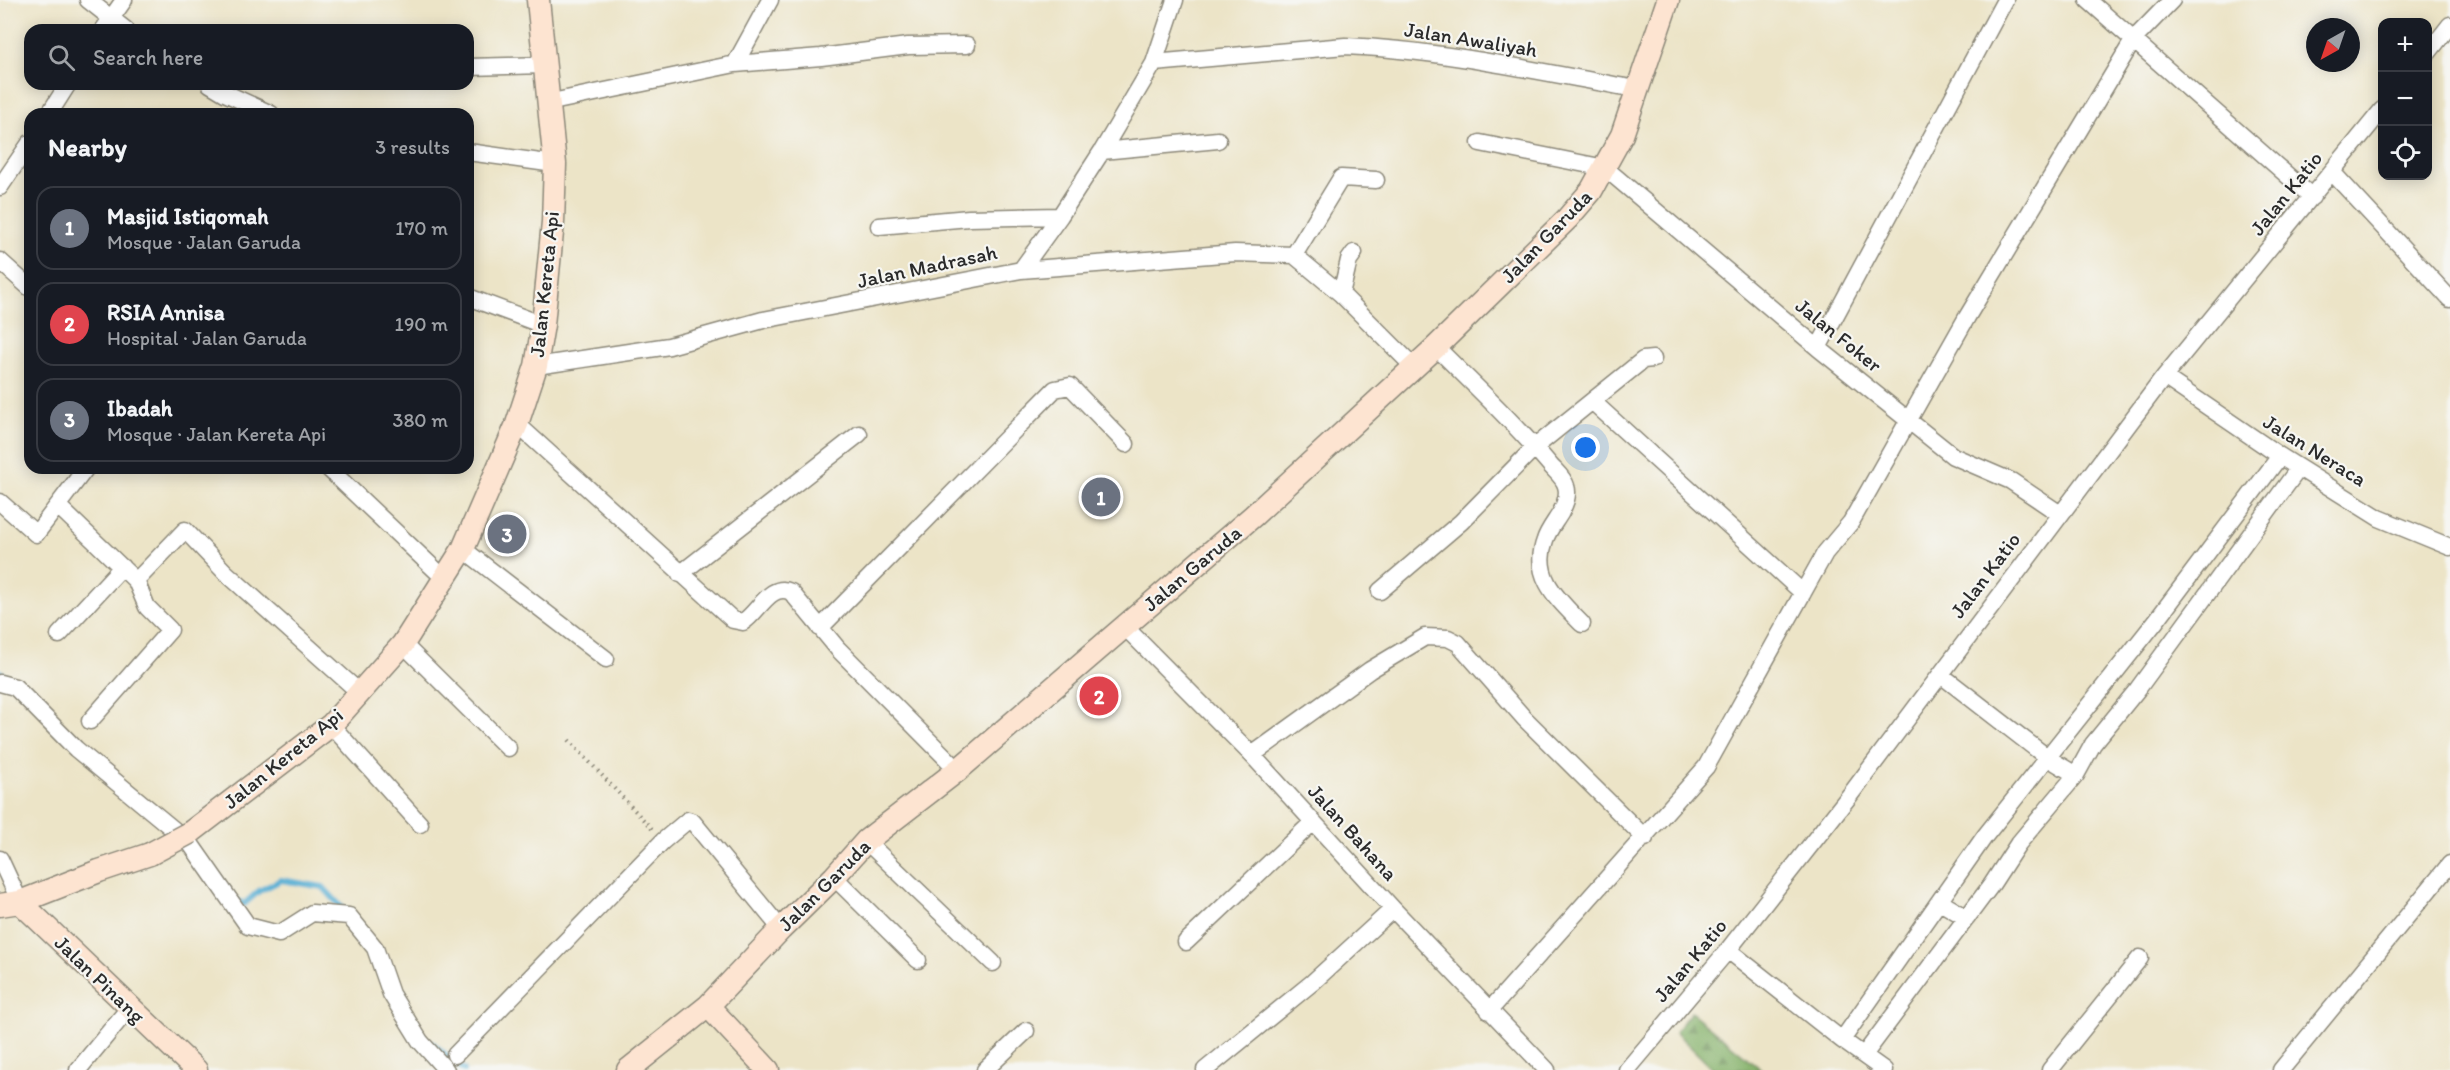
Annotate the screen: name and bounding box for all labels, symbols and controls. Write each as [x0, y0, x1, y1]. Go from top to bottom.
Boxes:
street label: Jalan Awaliyah [1403, 16, 1539, 62]
north arrow [2306, 18, 2360, 72]
map controls [2378, 18, 2432, 180]
button: + [2378, 18, 2432, 72]
search box [24, 24, 474, 90]
icon: search [45, 41, 78, 74]
text: Search here [93, 44, 203, 71]
button: − [2378, 72, 2432, 126]
button: locate [2378, 126, 2432, 180]
text: Nearby [48, 131, 127, 163]
text: 3 results [375, 135, 450, 159]
street label: Jalan Katio [2245, 146, 2327, 240]
street label: Jalan Garuda [1495, 184, 1597, 288]
text: Masjid Istiqomah [107, 203, 268, 230]
street label: Jalan Kereta Api [524, 210, 564, 358]
text: 1 [65, 216, 74, 240]
text: 170 m [395, 216, 448, 240]
text: Mosque · Jalan Garuda [107, 230, 301, 254]
street label: Jalan Madrasah [855, 239, 999, 293]
street label: Jalan Foker [1791, 293, 1888, 378]
text: RSIA Annisa [107, 299, 224, 326]
text: 2 [64, 312, 75, 336]
text: 190 m [395, 312, 448, 336]
text: Hospital · Jalan Garuda [107, 326, 307, 350]
text: Ibadah [107, 395, 172, 422]
text: 3 [64, 408, 75, 432]
text: 380 m [393, 408, 448, 432]
street label: Jalan Neraca [2259, 408, 2371, 492]
text: Mosque · Jalan Kereta Api [107, 422, 326, 446]
your location [1571, 433, 1600, 462]
pin: 1 [1082, 474, 1120, 520]
pin: 3 [488, 512, 526, 556]
street label: Jalan Garuda [1138, 520, 1246, 616]
street label: Jalan Katio [1945, 527, 2025, 623]
pin: 2 [1080, 674, 1118, 718]
street label: Jalan Kereta Api [218, 702, 348, 814]
street label: Jalan Bahana [1303, 779, 1403, 885]
street label: Jalan Garuda [773, 834, 875, 936]
street label: Jalan Katio [1648, 913, 1732, 1007]
street label: Jalan Pinang [50, 930, 151, 1028]

